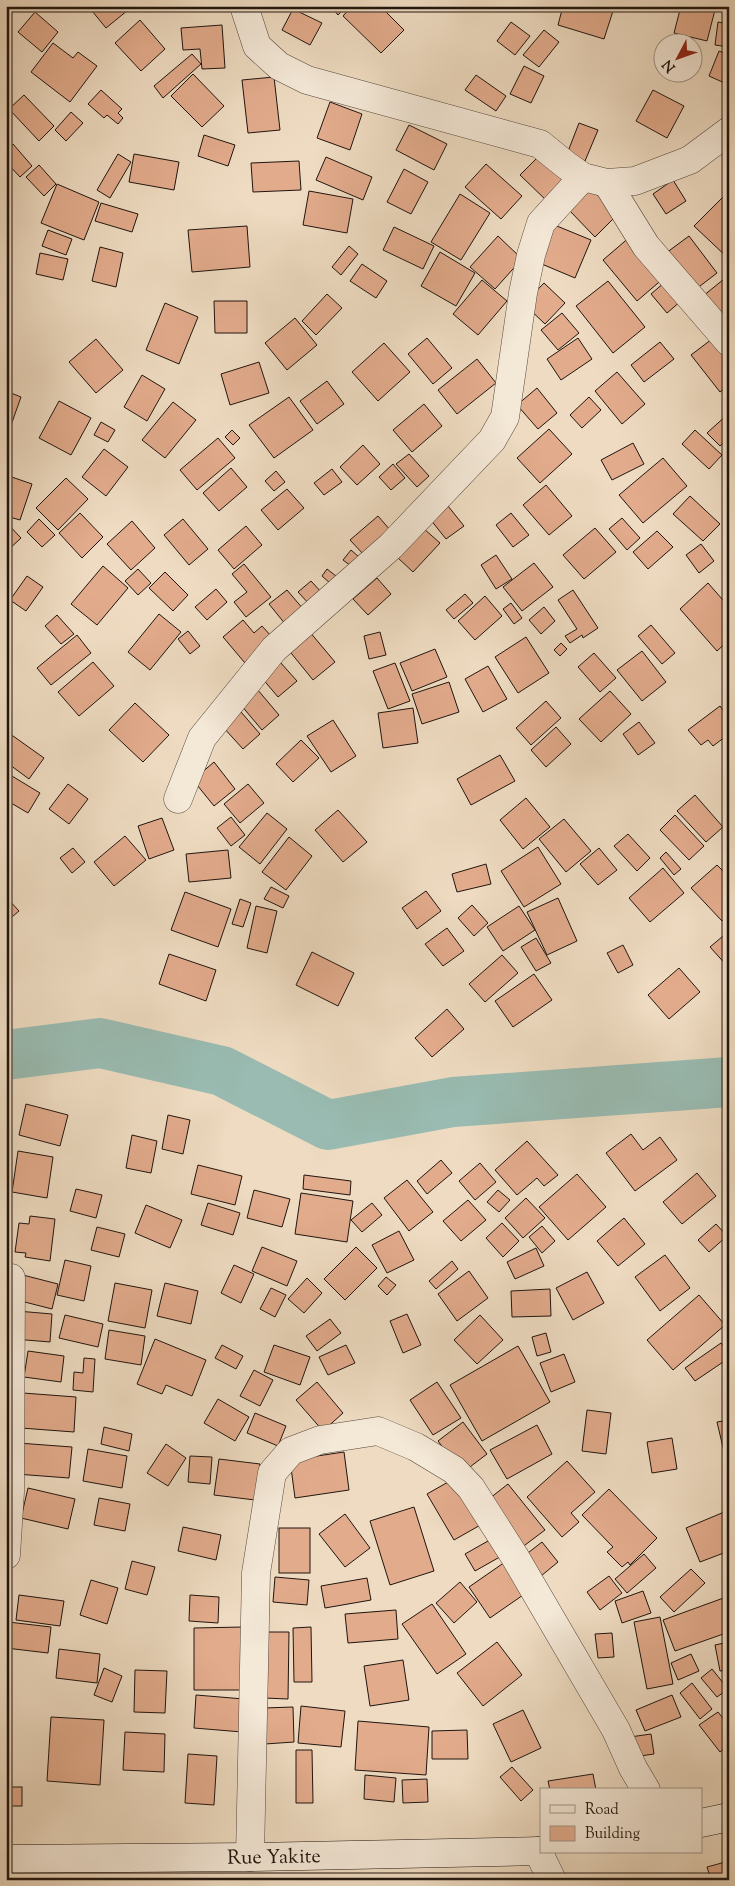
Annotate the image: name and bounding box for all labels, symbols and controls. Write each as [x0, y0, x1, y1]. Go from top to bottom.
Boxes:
north arrow [652, 32, 702, 82]
text: N [658, 54, 681, 76]
legend [540, 1788, 702, 1854]
text: Road [585, 1800, 619, 1821]
text: Building [585, 1824, 640, 1845]
street label: Rue Yakite [227, 1843, 321, 1874]

